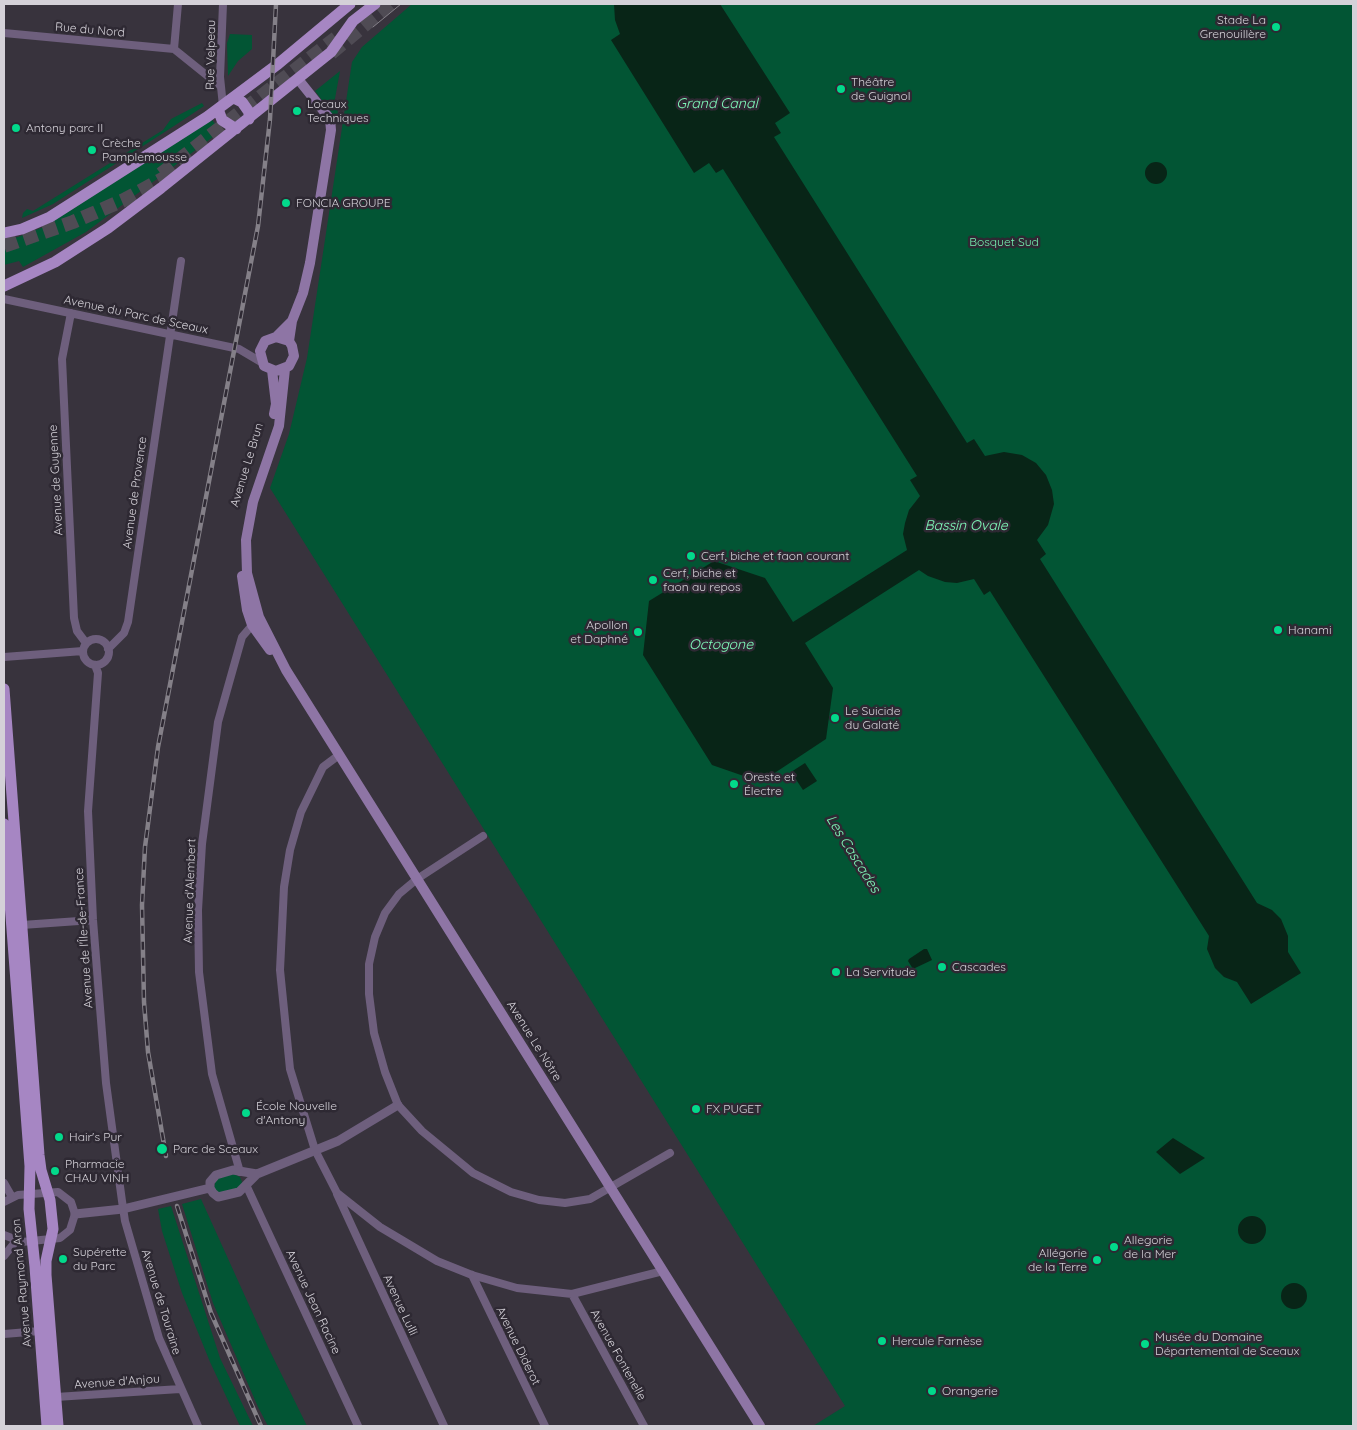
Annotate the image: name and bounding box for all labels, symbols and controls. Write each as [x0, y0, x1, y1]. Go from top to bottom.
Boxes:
place label: Stade La Grenouillère [1200, 13, 1266, 41]
street label: Rue du Nord [55, 20, 125, 40]
street label: Rue Velpeau [203, 20, 219, 90]
marker: Stade La Grenouillère [1270, 21, 1282, 33]
place label: Théâtre de Guignol [851, 75, 910, 103]
marker: Théâtre de Guignol [835, 83, 847, 95]
water label: Grand Canal [676, 96, 758, 112]
place label: Locaux Techniques [307, 97, 369, 125]
marker: Locaux Techniques [291, 105, 303, 117]
place label: Antony parc II [26, 121, 103, 135]
marker: Antony parc II [10, 122, 22, 134]
place label: Crèche Pamplemousse [102, 136, 187, 164]
marker: Crèche Pamplemousse [86, 144, 98, 156]
place label: FONCIA GROUPE [296, 196, 390, 210]
marker: FONCIA GROUPE [280, 197, 292, 209]
park label: Bosquet Sud [969, 235, 1039, 249]
street label: Avenue du Parc de Sceaux [63, 293, 209, 337]
street label: Avenue Le Brun [227, 421, 267, 509]
street label: Avenue de Guyenne [46, 424, 66, 536]
street label: Avenue de Provence [120, 436, 150, 550]
water label: Bassin Ovale [924, 518, 1008, 534]
place label: Cerf, biche et faon courant [701, 549, 849, 563]
marker: Cerf, biche et faon courant [685, 550, 697, 562]
place label: Cerf, biche et faon au repos [663, 566, 741, 594]
marker: Cerf, biche et faon au repos [647, 574, 659, 586]
place label: Apollon et Daphné [570, 618, 628, 646]
place label: Hanami [1288, 623, 1332, 637]
marker: Hanami [1272, 624, 1284, 636]
marker: Apollon et Daphné [632, 626, 644, 638]
water label: Octogone [689, 637, 753, 653]
place label: Le Suicide du Galaté [845, 704, 900, 732]
marker: Le Suicide du Galaté [829, 712, 841, 724]
place label: Oreste et Électre [744, 770, 795, 798]
marker: Oreste et Électre [728, 778, 740, 790]
water label: Les Cascades [822, 812, 884, 896]
street label: Avenue d'Alembert [181, 838, 199, 944]
street label: Avenue de l'Île-de-France [72, 867, 96, 1009]
place label: Cascades [952, 960, 1006, 974]
marker: Cascades [936, 961, 948, 973]
place label: La Servitude [846, 965, 916, 979]
marker: La Servitude [830, 966, 842, 978]
street label: Avenue Le Nôtre [504, 998, 564, 1084]
place label: École Nouvelle d'Antony [256, 1099, 337, 1127]
place label: FX PUGET [706, 1102, 761, 1116]
marker: FX PUGET [690, 1103, 702, 1115]
marker: École Nouvelle d'Antony [240, 1107, 252, 1119]
place label: Hair's Pur [69, 1130, 122, 1144]
marker: Hair's Pur [53, 1131, 65, 1143]
marker: Parc de Sceaux [155, 1142, 169, 1156]
place label: Parc de Sceaux [173, 1142, 258, 1156]
place label: Pharmacie CHAU VINH [65, 1157, 129, 1185]
marker: Pharmacie CHAU VINH [49, 1165, 61, 1177]
street label: Avenue Raymond Aron [9, 1218, 35, 1348]
place label: Allegorie de la Mer [1124, 1233, 1176, 1261]
marker: Allegorie de la Mer [1108, 1241, 1120, 1253]
place label: Supérette du Parc [73, 1245, 127, 1273]
place label: Allégorie de la Terre [1028, 1246, 1087, 1274]
street label: Avenue de Touraine [138, 1248, 184, 1356]
street label: Avenue Jean Racine [283, 1248, 343, 1356]
marker: Supérette du Parc [57, 1253, 69, 1265]
marker: Allégorie de la Terre [1091, 1254, 1103, 1266]
street label: Avenue Lulli [380, 1272, 420, 1338]
street label: Avenue Diderot [493, 1305, 543, 1387]
street label: Avenue Fontenelle [587, 1307, 649, 1403]
place label: Musée du Domaine Départemental de Sceaux [1155, 1330, 1299, 1358]
place label: Hercule Farnèse [892, 1334, 982, 1348]
marker: Hercule Farnèse [876, 1335, 888, 1347]
marker: Musée du Domaine Départemental de Sceaux [1139, 1338, 1151, 1350]
street label: Avenue d'Anjou [74, 1372, 160, 1392]
place label: Orangerie [942, 1384, 998, 1398]
marker: Orangerie [926, 1385, 938, 1397]

